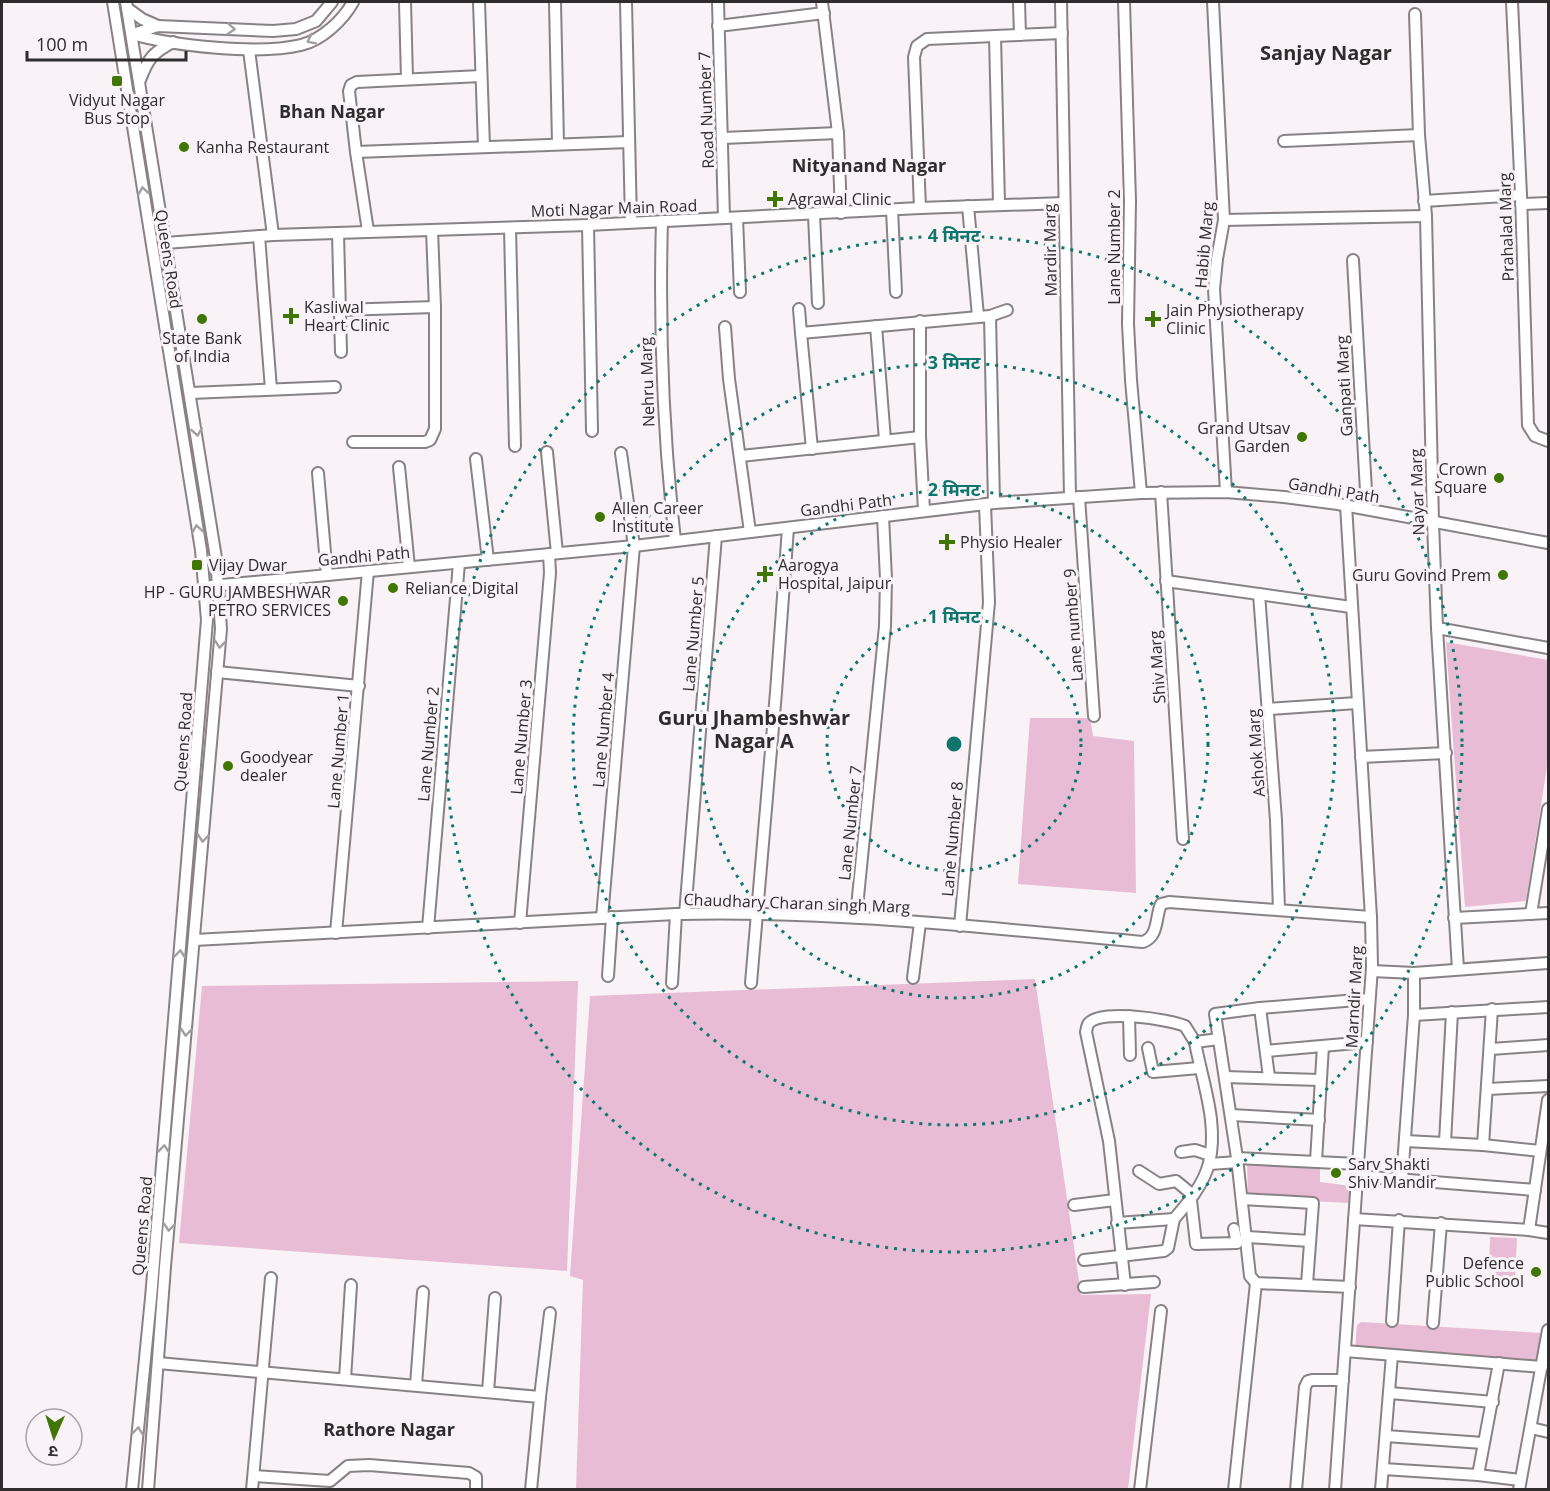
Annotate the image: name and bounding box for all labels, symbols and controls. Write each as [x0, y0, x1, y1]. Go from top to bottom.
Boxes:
one-way arrow [227, 23, 236, 36]
scale bar [27, 24, 186, 62]
text: 100 m [36, 32, 88, 56]
one-way arrow [306, 33, 317, 45]
district label: Sanjay Nagar [1260, 39, 1392, 66]
street label: Road Number 7 [693, 51, 719, 169]
marker: Vidyut Nagar Bus Stop [110, 74, 124, 88]
place label: Vidyut Nagar Bus Stop [69, 89, 166, 129]
district label: Bhan Nagar [279, 99, 385, 123]
place label: Kanha Restaurant [196, 136, 329, 158]
marker: Kanha Restaurant [177, 140, 191, 154]
district label: Nityanand Nagar [792, 153, 946, 177]
street label: Prahalad Marg [1493, 172, 1519, 282]
one-way arrow [137, 187, 150, 197]
place label: Agrawal Clinic [788, 188, 892, 210]
street label: Lane Number 2 [1103, 189, 1125, 305]
marker: Agrawal Clinic [766, 190, 784, 208]
street label: Moti Nagar Main Road [530, 194, 698, 222]
street label: Habib Marg [1189, 200, 1219, 289]
street label: Mardir Marg [1038, 203, 1062, 297]
street label: Queens Road [150, 208, 188, 310]
text: 4 मिनट [928, 223, 981, 247]
place label: Kasliwal Heart Clinic [304, 296, 390, 336]
place label: Jain Physiotherapy Clinic [1164, 299, 1305, 339]
marker: Kasliwal Heart Clinic [282, 307, 300, 325]
marker: Jain Physiotherapy Clinic [1144, 310, 1162, 328]
marker: State Bank of India [195, 312, 209, 326]
place label: State Bank of India [162, 327, 242, 367]
street label: Ganpati Marg [1330, 334, 1358, 437]
street label: Nehru Marg [634, 336, 660, 427]
text: 3 मिनट [928, 350, 981, 374]
place label: Grand Utsav Garden [1197, 417, 1290, 457]
one-way arrow [190, 428, 202, 437]
marker: Grand Utsav Garden [1295, 430, 1309, 444]
street label: Nayar Marg [1404, 448, 1430, 536]
place label: Crown Square [1434, 458, 1487, 498]
marker: Crown Square [1492, 471, 1506, 485]
street label: Gandhi Path [1287, 472, 1381, 508]
text: 2 मिनट [928, 477, 981, 501]
street label: Gandhi Path [799, 488, 893, 522]
place label: Allen Career Institute [612, 497, 704, 537]
marker: Allen Career Institute [593, 510, 607, 524]
one-way arrow [192, 524, 204, 533]
place label: Physio Healer [960, 531, 1063, 553]
marker: Physio Healer [938, 533, 956, 551]
street label: Gandhi Path [317, 541, 411, 571]
place label: Vijay Dwar [209, 554, 288, 576]
place label: Aarogya Hospital, Jaipur [778, 554, 892, 594]
marker: Vijay Dwar [190, 558, 204, 572]
place label: Guru Govind Prem [1352, 564, 1491, 586]
marker: Aarogya Hospital, Jaipur [756, 565, 774, 583]
street label: Lane number 9 [1058, 568, 1088, 682]
marker: Guru Govind Prem [1496, 568, 1510, 582]
street label: Lane Number 5 [677, 576, 709, 692]
place label: Reliance Digital [405, 577, 518, 599]
place label: HP - GURU JAMBESHWAR PETRO SERVICES [144, 581, 331, 621]
marker: Reliance Digital [386, 581, 400, 595]
marker: HP - GURU JAMBESHWAR PETRO SERVICES [336, 594, 350, 608]
text: 1 मिनट [928, 604, 981, 628]
street label: Shiv Marg [1143, 629, 1171, 704]
one-way arrow [214, 639, 227, 648]
street label: Lane Number 4 [587, 672, 619, 788]
street label: Lane Number 3 [505, 679, 537, 795]
street label: Lane Number 2 [412, 686, 444, 802]
street label: Queens Road [169, 691, 197, 793]
street label: Lane Number 1 [322, 693, 354, 809]
district label: Guru Jhambeshwar Nagar A [658, 704, 850, 754]
street label: Ashok Marg [1242, 708, 1270, 798]
centre of rings [944, 734, 964, 754]
place label: Goodyear dealer [240, 746, 314, 786]
marker: Goodyear dealer [221, 759, 235, 773]
street label: Lane Number 7 [833, 764, 867, 882]
street label: Lane Number 8 [936, 781, 968, 897]
one-way arrow [197, 834, 210, 843]
street label: Chaudhary Charan singh Marg [683, 888, 911, 918]
street label: Marndir Marg [1340, 945, 1368, 1049]
one-way arrow [173, 950, 186, 959]
one-way arrow [180, 1028, 193, 1037]
one-way arrow [157, 1144, 170, 1153]
place label: Sarv Shakti Shiv Mandir [1348, 1153, 1437, 1193]
marker: Sarv Shakti Shiv Mandir [1329, 1166, 1343, 1180]
street label: Queens Road [127, 1175, 157, 1277]
one-way arrow [163, 1222, 176, 1231]
place label: Defence Public School [1425, 1252, 1524, 1292]
marker: Defence Public School [1529, 1265, 1543, 1279]
north arrow [24, 1407, 84, 1467]
district label: Rathore Nagar [323, 1417, 455, 1441]
one-way arrow [131, 1427, 144, 1436]
text: उ [47, 1441, 58, 1463]

